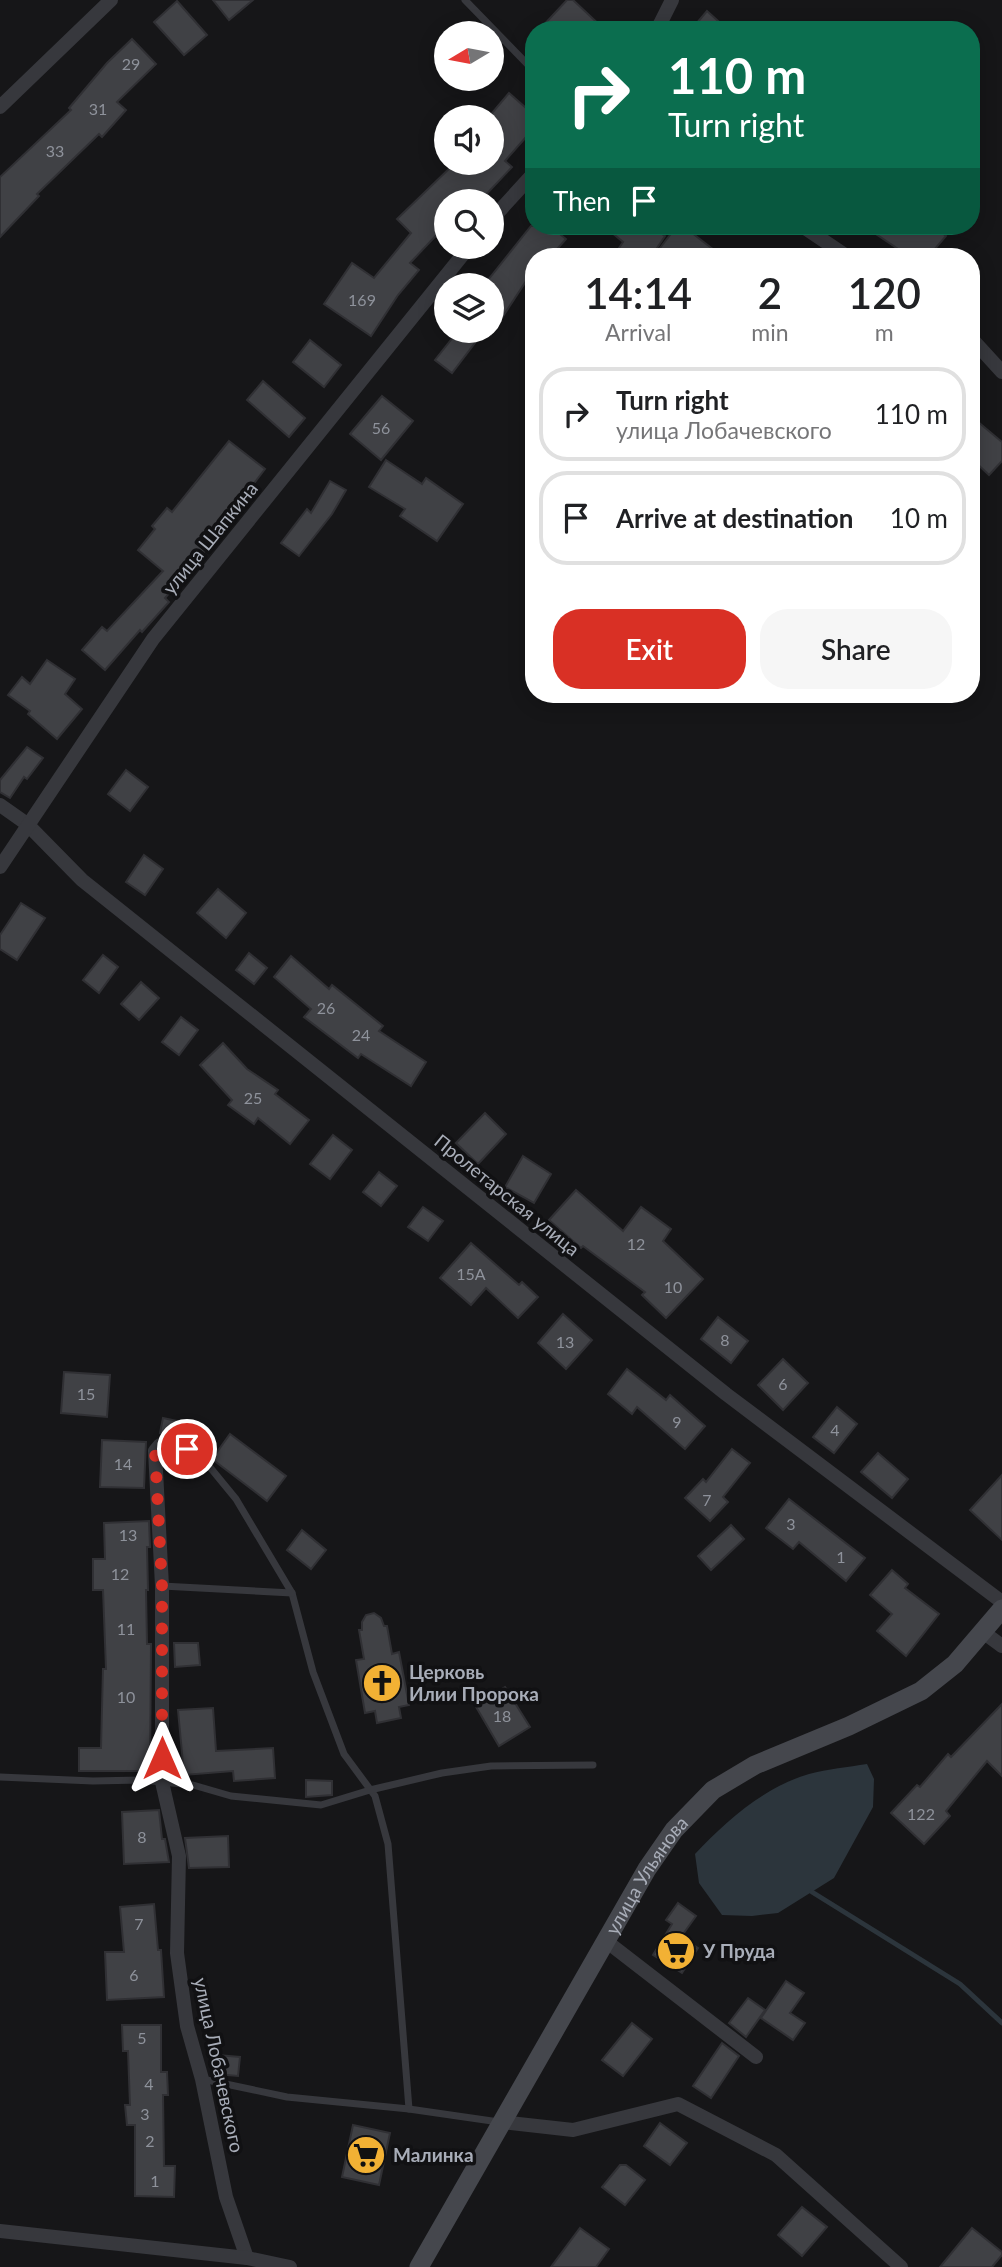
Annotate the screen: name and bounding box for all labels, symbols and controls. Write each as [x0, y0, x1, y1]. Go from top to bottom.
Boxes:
north arrow [434, 21, 504, 91]
map controls [434, 21, 504, 343]
text: 110 m [668, 46, 806, 104]
icon: right [553, 49, 644, 140]
house number: 29 [122, 54, 140, 73]
house number: 31 [89, 99, 107, 118]
button: sound [434, 105, 504, 175]
text: Turn right [668, 105, 804, 144]
house number: 33 [46, 141, 64, 160]
icon: arrive [625, 182, 663, 220]
text: Then [553, 185, 611, 217]
button: search [434, 189, 504, 259]
text: 14:14 [584, 268, 692, 318]
text: 2 [758, 268, 782, 318]
text: 120 [848, 268, 921, 318]
button: layers [434, 273, 504, 343]
house number: 169 [348, 290, 376, 309]
text: Arrival [605, 318, 671, 346]
text: min [751, 318, 789, 346]
text: m [875, 318, 894, 346]
text: Turn right [616, 384, 729, 416]
icon: right [557, 395, 595, 433]
text: 110 m [875, 398, 948, 430]
text: улица Лобачевского [616, 416, 832, 444]
house number: 56 [372, 418, 390, 437]
street label: улица Шапкина [157, 477, 262, 599]
icon: arrive [557, 499, 595, 537]
text: Arrive at destination [616, 502, 853, 534]
text: 10 m [890, 502, 948, 534]
button: Exit [553, 609, 746, 689]
button: Share [760, 609, 952, 689]
house number: 26 [317, 998, 335, 1017]
house number: 24 [352, 1025, 370, 1044]
house number: 25 [244, 1088, 262, 1107]
street label: Пролетарская улица [430, 1129, 585, 1260]
house number: 12 [627, 1234, 645, 1253]
house number: 15А [456, 1264, 486, 1283]
house number: 10 [664, 1277, 682, 1296]
house number: 8 [720, 1330, 730, 1349]
house number: 13 [556, 1332, 574, 1351]
house number: 6 [778, 1374, 788, 1393]
house number: 15 [77, 1384, 95, 1403]
house number: 9 [672, 1412, 682, 1431]
pin [157, 1419, 217, 1479]
house number: 4 [830, 1420, 840, 1439]
icon: arrive [168, 1430, 206, 1468]
house number: 14 [114, 1454, 132, 1473]
house number: 7 [702, 1490, 712, 1509]
house number: 3 [786, 1514, 796, 1533]
house number: 13 [119, 1525, 137, 1544]
house number: 1 [836, 1547, 846, 1566]
house number: 12 [111, 1564, 129, 1583]
house number: 11 [117, 1619, 135, 1638]
place label: Церковь Илии Пророка [409, 1660, 539, 1705]
church icon: Церковь Илии Пророка [361, 1662, 403, 1704]
house number: 10 [117, 1687, 135, 1706]
house number: 18 [493, 1706, 511, 1725]
position arrow [125, 1721, 199, 1795]
house number: 122 [907, 1804, 935, 1823]
street label: улица Ульянова [600, 1811, 692, 1938]
house number: 8 [137, 1827, 147, 1846]
house number: 7 [134, 1914, 144, 1933]
supermarket icon: У Пруда [655, 1930, 697, 1972]
place label: У Пруда [702, 1939, 775, 1962]
house number: 6 [129, 1965, 139, 1984]
street label: улица Лобачевского [190, 1975, 249, 2154]
house number: 5 [137, 2028, 147, 2047]
house number: 4 [144, 2074, 154, 2093]
house number: 3 [140, 2104, 150, 2123]
house number: 2 [145, 2131, 155, 2150]
supermarket icon: Малинка [345, 2134, 387, 2176]
place label: Малинка [393, 2143, 474, 2166]
house number: 1 [150, 2171, 160, 2190]

